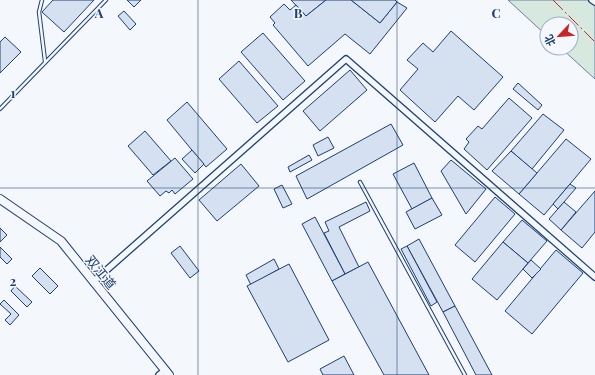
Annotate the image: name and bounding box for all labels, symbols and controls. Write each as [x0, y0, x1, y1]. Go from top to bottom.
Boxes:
text: A [94, 4, 104, 21]
text: B [294, 4, 303, 21]
text: C [491, 4, 501, 21]
north arrow [539, 16, 579, 56]
text: 北 [540, 32, 559, 49]
text: 1 [11, 84, 16, 101]
street label: 双江道 [83, 251, 120, 292]
text: 2 [10, 272, 17, 289]

